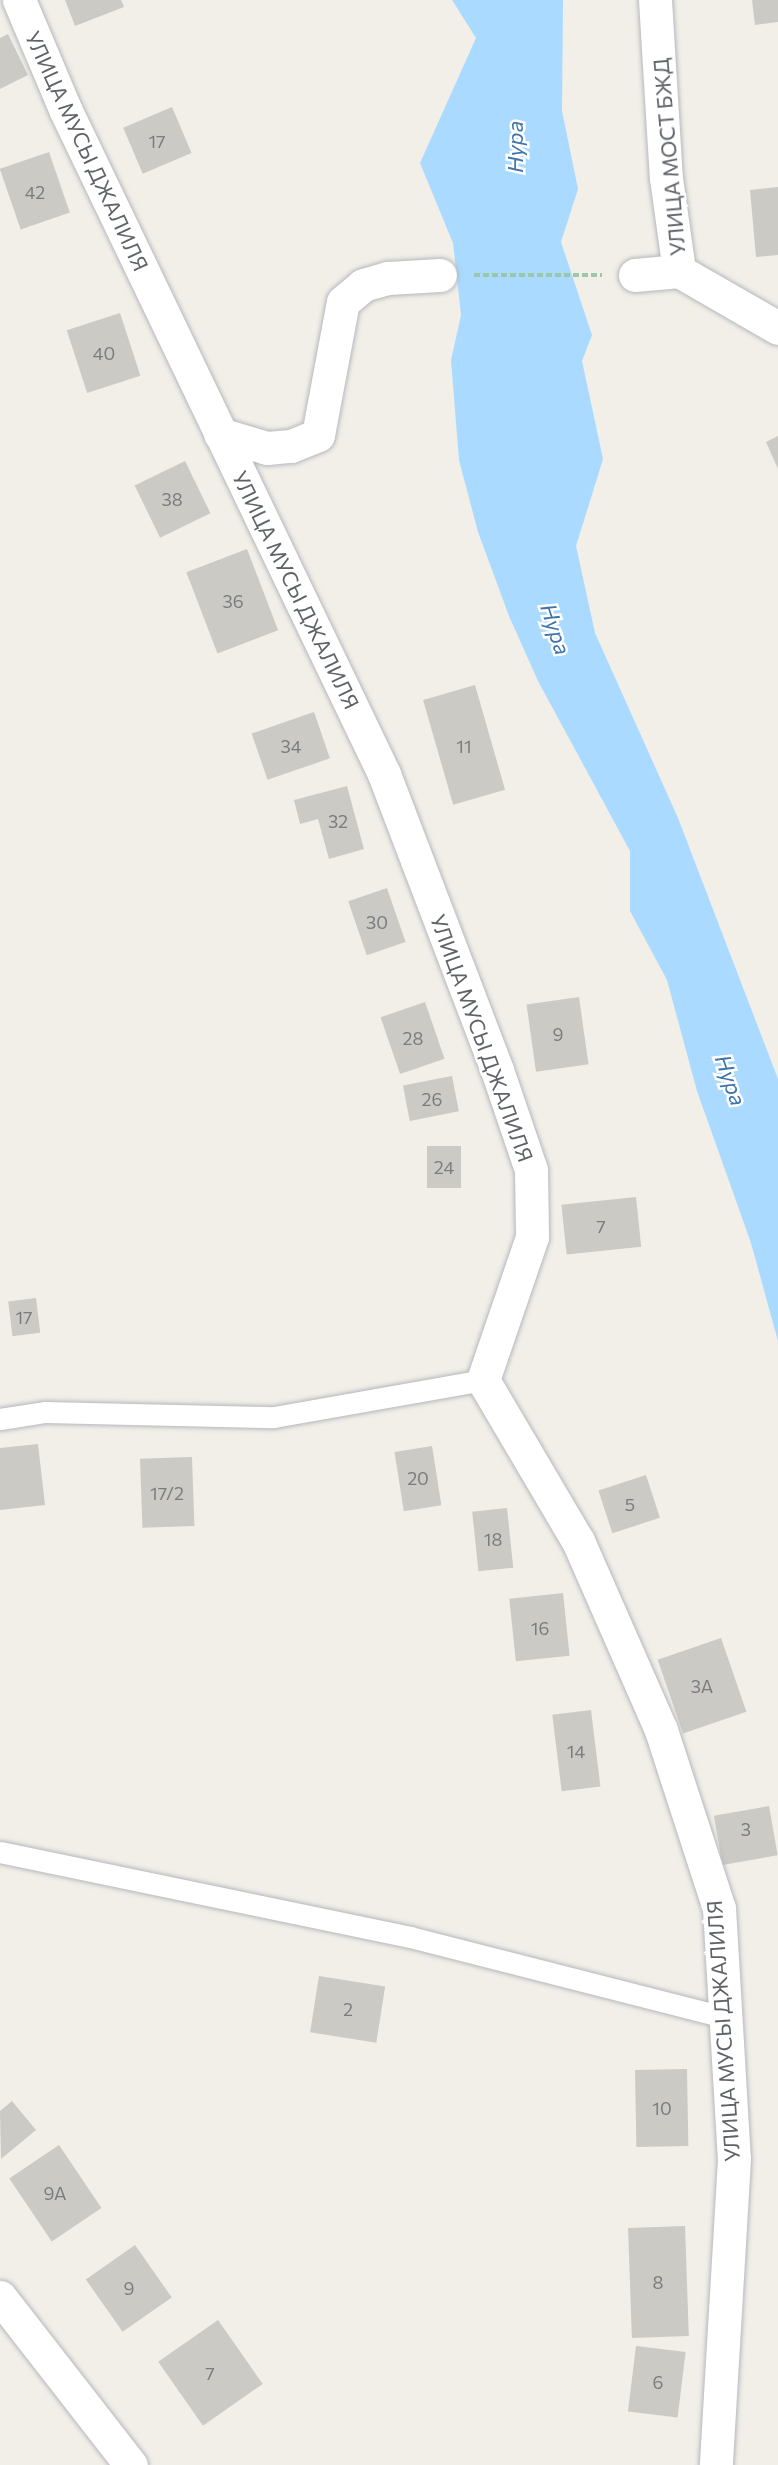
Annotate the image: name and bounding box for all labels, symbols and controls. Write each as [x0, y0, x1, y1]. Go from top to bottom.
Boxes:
street label: УЛИЦА МУСЫ ДЖАЛИЛЯ [20, 27, 154, 275]
street label: УЛИЦА МОСТ БЖД [648, 57, 690, 257]
water label: Нура [502, 121, 528, 173]
house number: 17 [148, 130, 166, 152]
house number: 42 [25, 181, 45, 203]
house number: 40 [93, 342, 115, 364]
street label: УЛИЦА МУСЫ ДЖАЛИЛЯ [227, 467, 365, 713]
house number: 38 [161, 488, 183, 510]
house number: 36 [222, 590, 244, 612]
water label: Нура [535, 600, 577, 658]
house number: 34 [280, 735, 302, 757]
house number: 11 [456, 735, 472, 757]
house number: 32 [328, 810, 348, 832]
house number: 30 [366, 911, 388, 933]
street label: УЛИЦА МУСЫ ДЖАЛИЛЯ [425, 911, 539, 1165]
house number: 9 [553, 1023, 563, 1045]
house number: 28 [403, 1027, 423, 1049]
water label: Нура [710, 1051, 752, 1109]
house number: 26 [422, 1088, 442, 1110]
house number: 24 [434, 1156, 454, 1178]
house number: 7 [596, 1215, 606, 1237]
house number: 17 [15, 1306, 33, 1328]
house number: 20 [407, 1467, 429, 1489]
house number: 17/2 [150, 1482, 184, 1504]
house number: 5 [625, 1493, 635, 1515]
house number: 18 [484, 1528, 502, 1550]
house number: 16 [531, 1617, 549, 1639]
house number: 3А [691, 1675, 713, 1697]
house number: 14 [567, 1740, 585, 1762]
house number: 3 [741, 1818, 751, 1840]
street label: УЛИЦА МУСЫ ДЖАЛИЛЯ [701, 1899, 745, 2163]
house number: 2 [343, 1998, 353, 2020]
house number: 10 [652, 2097, 672, 2119]
house number: 9А [44, 2182, 66, 2204]
house number: 8 [653, 2271, 663, 2293]
house number: 9 [124, 2277, 134, 2299]
house number: 7 [205, 2362, 215, 2384]
house number: 6 [653, 2371, 663, 2393]

